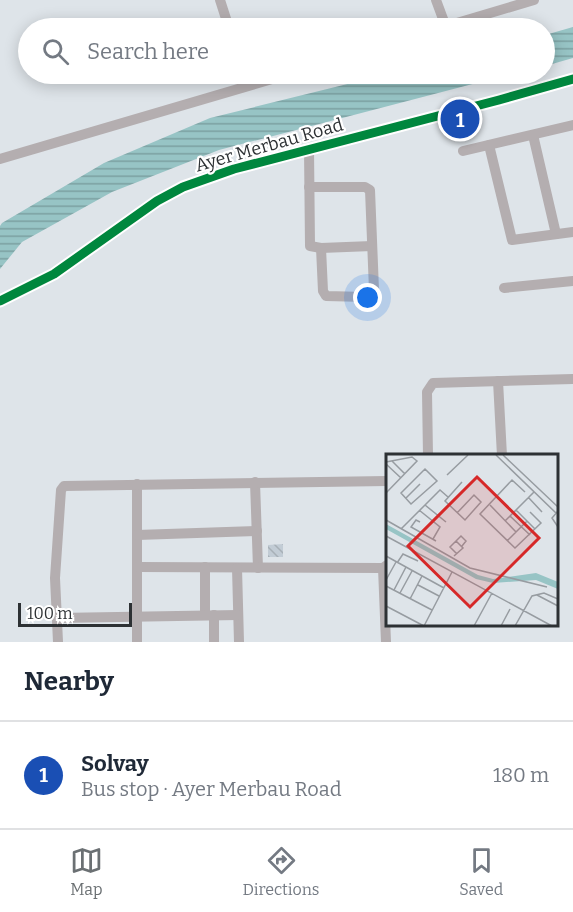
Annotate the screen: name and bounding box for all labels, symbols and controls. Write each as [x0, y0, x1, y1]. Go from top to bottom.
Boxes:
search box [18, 18, 555, 84]
icon: search [39, 35, 72, 68]
text: Search here [87, 38, 209, 65]
pin: 1 [440, 96, 480, 142]
street label: Ayer Merbau Road [192, 113, 346, 177]
your location [353, 283, 382, 312]
inset map [386, 454, 558, 627]
scale bar [18, 600, 132, 628]
text: 100 m [27, 604, 72, 623]
text: Nearby [24, 666, 114, 697]
text: Solvay [81, 750, 149, 777]
text: 1 [39, 763, 48, 787]
text: 180 m [493, 763, 549, 787]
text: Bus stop · Ayer Merbau Road [81, 777, 342, 801]
tab: Map [70, 844, 103, 899]
tab: Directions [243, 844, 320, 899]
tab: Saved [459, 844, 503, 899]

